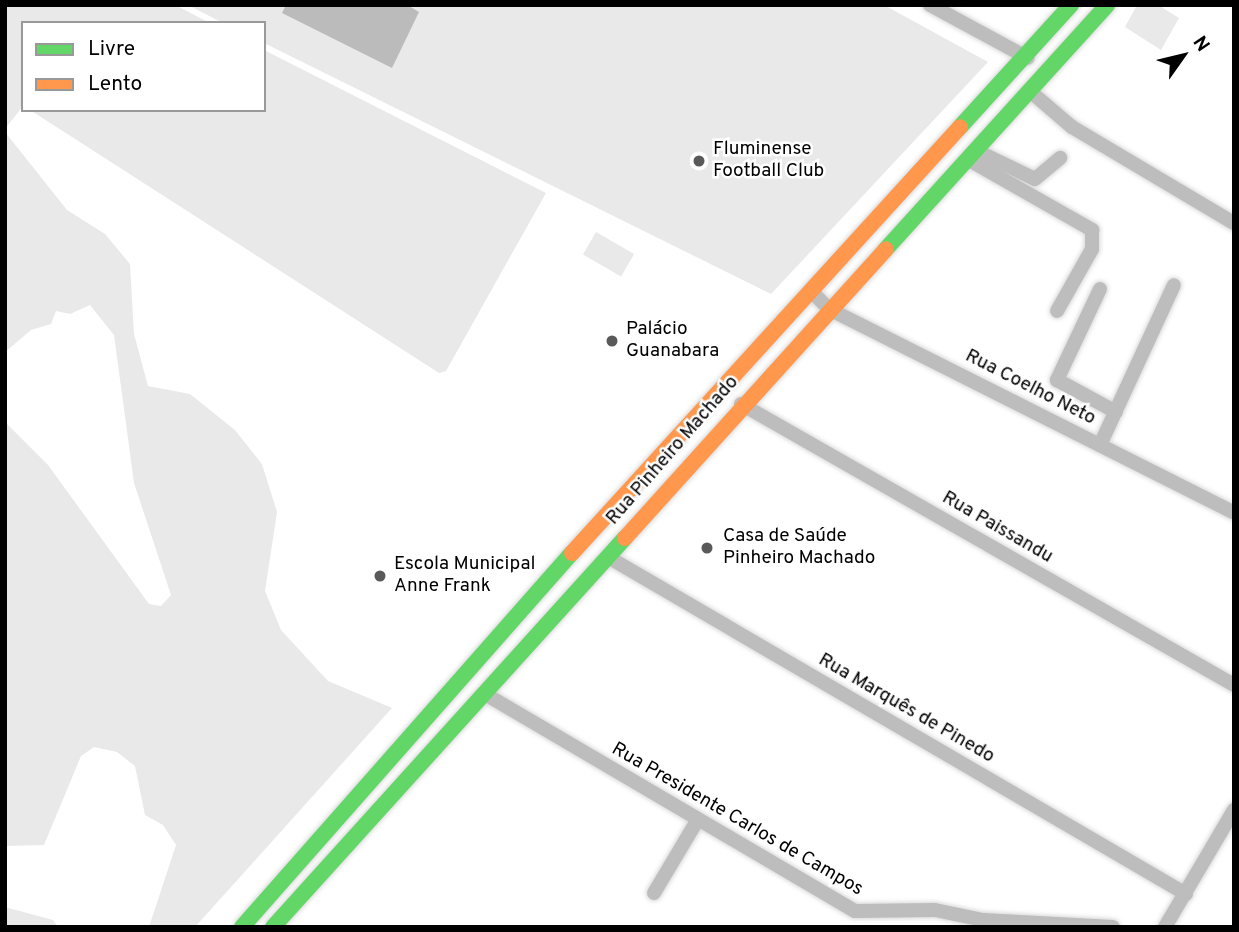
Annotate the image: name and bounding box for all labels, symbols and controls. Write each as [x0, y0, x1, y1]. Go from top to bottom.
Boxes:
legend [21, 21, 266, 112]
north arrow [1148, 21, 1218, 91]
text: N [1187, 32, 1214, 57]
text: Livre [88, 36, 135, 63]
text: Lento [88, 71, 142, 98]
place label: Fluminense Football Club [713, 139, 824, 183]
marker: Fluminense Football Club [691, 153, 707, 169]
place label: Palácio Guanabara [626, 319, 719, 363]
marker: Palácio Guanabara [604, 333, 620, 349]
street label: Rua Coelho Neto [961, 345, 1099, 431]
street label: Rua Pinheiro Machado [602, 372, 744, 530]
street label: Rua Paissandu [937, 487, 1057, 569]
place label: Casa de Saúde Pinheiro Machado [723, 526, 875, 570]
marker: Casa de Saúde Pinheiro Machado [697, 538, 717, 558]
place label: Escola Municipal Anne Frank [394, 554, 535, 598]
marker: Escola Municipal Anne Frank [372, 568, 388, 584]
street label: Rua Marquês de Pinedo [814, 649, 998, 769]
street label: Rua Presidente Carlos de Campos [607, 738, 867, 902]

